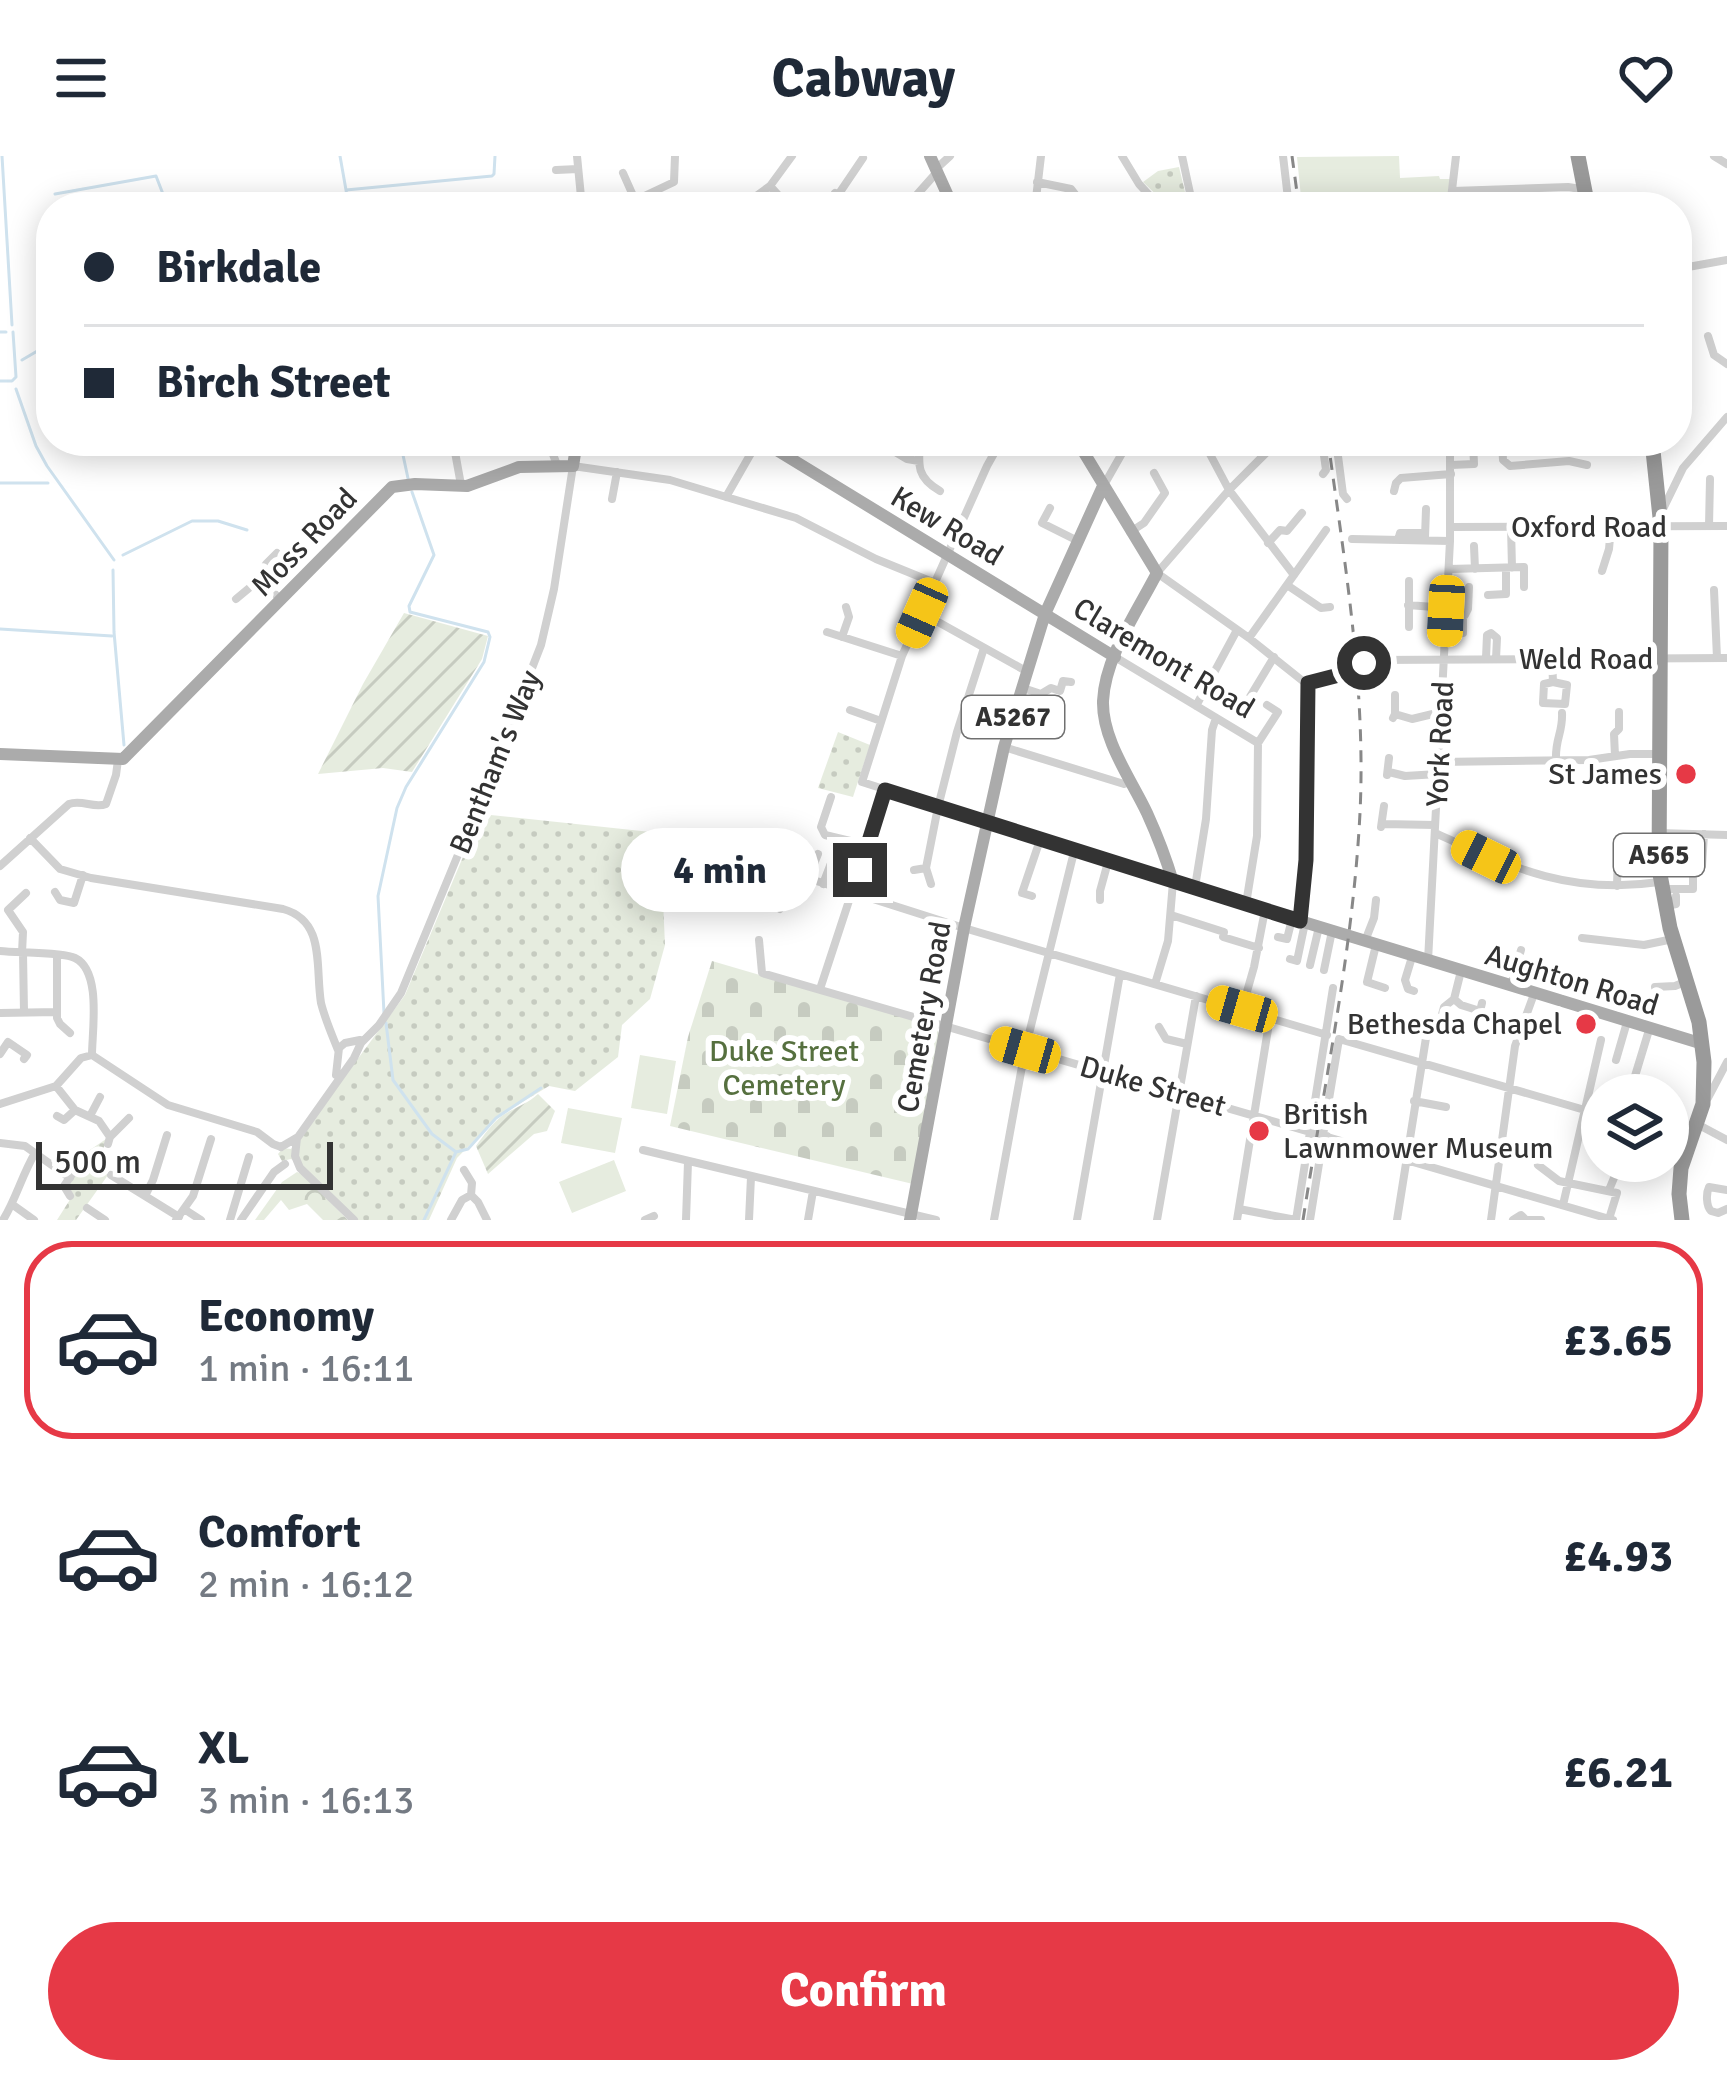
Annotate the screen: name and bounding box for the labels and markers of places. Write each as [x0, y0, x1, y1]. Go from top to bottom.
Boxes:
place label: St James [1548, 756, 1662, 793]
marker: St James [1673, 761, 1699, 787]
place label: Bethesda Chapel [1347, 1006, 1562, 1043]
marker: Bethesda Chapel [1573, 1011, 1599, 1037]
place label: British Lawnmower Museum [1283, 1096, 1554, 1167]
marker: British Lawnmower Museum [1246, 1118, 1272, 1144]

